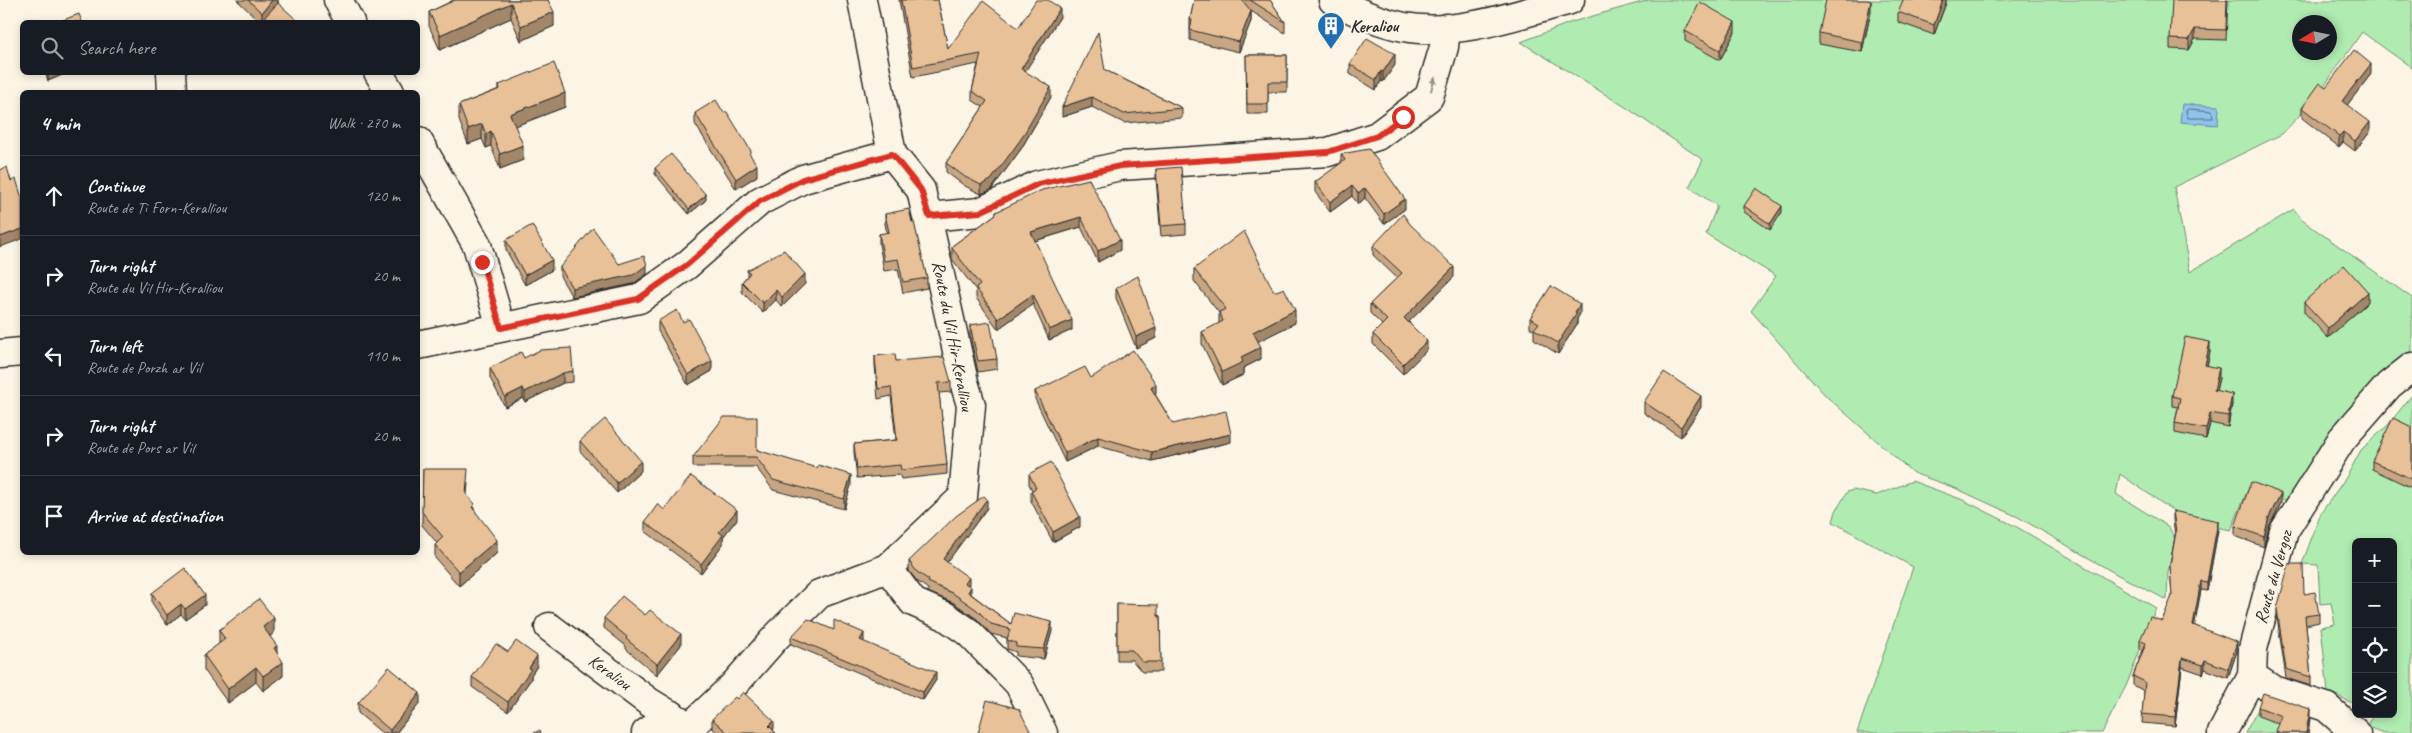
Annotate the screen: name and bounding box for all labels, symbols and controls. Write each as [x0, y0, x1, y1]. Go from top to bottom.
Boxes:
building icon: Keraliou [1316, 11, 1346, 50]
place label: Keraliou [1350, 15, 1401, 37]
north arrow [2292, 15, 2337, 60]
search box [20, 20, 420, 75]
icon: search [38, 34, 66, 62]
text: Search here [78, 36, 155, 60]
one-way arrow [1429, 76, 1437, 91]
route start [1392, 106, 1415, 129]
text: 4 min [40, 110, 80, 136]
text: Walk · 270 m [328, 113, 400, 133]
text: Continue [87, 174, 144, 198]
icon: ahead [40, 182, 68, 210]
text: 120 m [366, 186, 400, 206]
text: Route de Ti Forn-Keralliou [87, 198, 226, 218]
route end [471, 251, 494, 274]
text: Turn right [87, 254, 154, 278]
street label: Route du Vil Hir-Keralliou [928, 259, 979, 414]
icon: right [40, 262, 68, 290]
text: 20 m [373, 266, 400, 286]
text: Route du Vil Hir-Keralliou [87, 278, 223, 298]
text: Turn left [87, 334, 142, 358]
icon: left [40, 342, 68, 370]
text: 110 m [366, 346, 400, 366]
text: Route de Porzh ar Vil [87, 358, 201, 378]
text: Turn right [87, 414, 154, 438]
icon: right [40, 422, 68, 450]
text: 20 m [373, 426, 400, 446]
text: Route de Pors ar Vil [87, 438, 194, 458]
icon: arrive [40, 502, 68, 530]
text: Arrive at destination [87, 504, 223, 528]
street label: Route du Vergoz [2249, 526, 2297, 626]
map controls [2352, 538, 2397, 718]
button: + [2352, 538, 2397, 583]
button: − [2352, 583, 2397, 628]
button: locate [2352, 628, 2397, 673]
street label: Keraliou [584, 649, 637, 696]
button: layers [2352, 673, 2397, 718]

